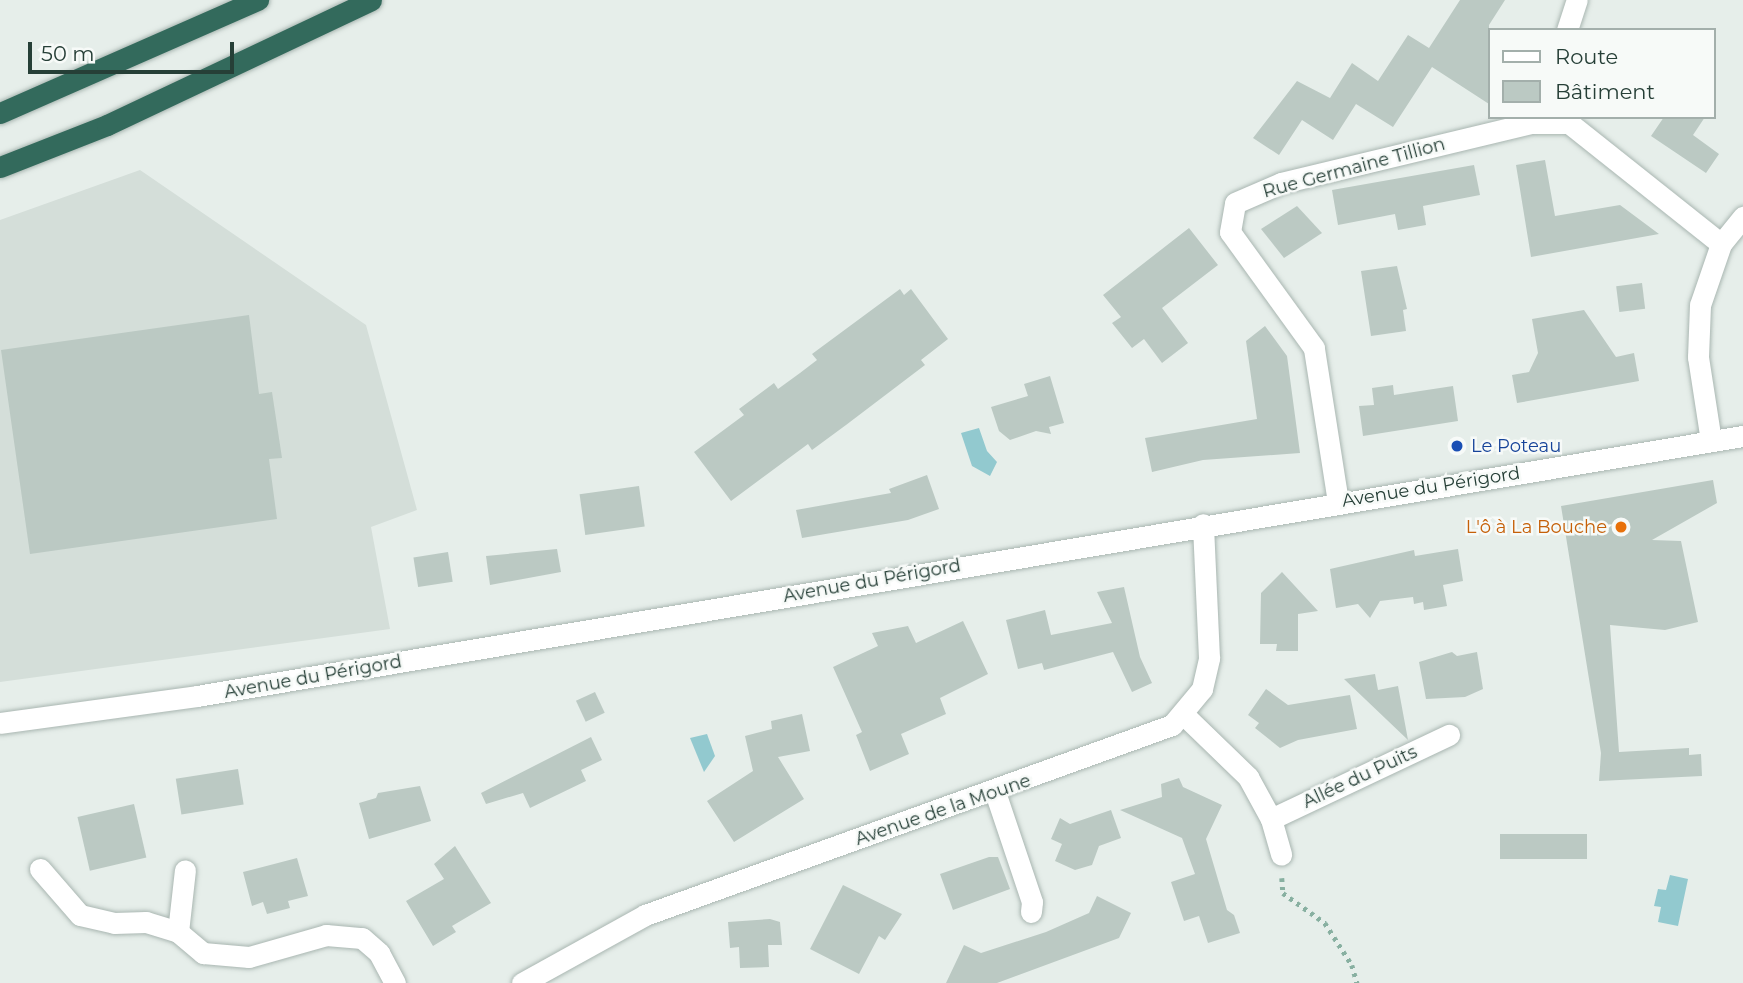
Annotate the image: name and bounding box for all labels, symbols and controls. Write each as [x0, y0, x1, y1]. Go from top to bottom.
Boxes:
scale bar [32, 28, 238, 72]
legend [1488, 28, 1715, 119]
text: 50 m [41, 41, 95, 66]
text: Route [1555, 44, 1618, 69]
text: Bâtiment [1555, 79, 1655, 104]
street label: Rue Germaine Tillion [1260, 133, 1448, 203]
place label: Le Poteau [1471, 435, 1561, 457]
marker: Le Poteau [1449, 438, 1465, 454]
street label: Avenue du Périgord [1340, 462, 1522, 512]
place label: L'ô à La Bouche [1466, 516, 1607, 538]
marker: L'ô à La Bouche [1613, 519, 1629, 535]
street label: Avenue du Périgord [782, 555, 962, 607]
street label: Avenue du Périgord [223, 651, 403, 703]
street label: Allée du Puits [1299, 741, 1421, 813]
street label: Avenue de la Moune [852, 770, 1034, 850]

